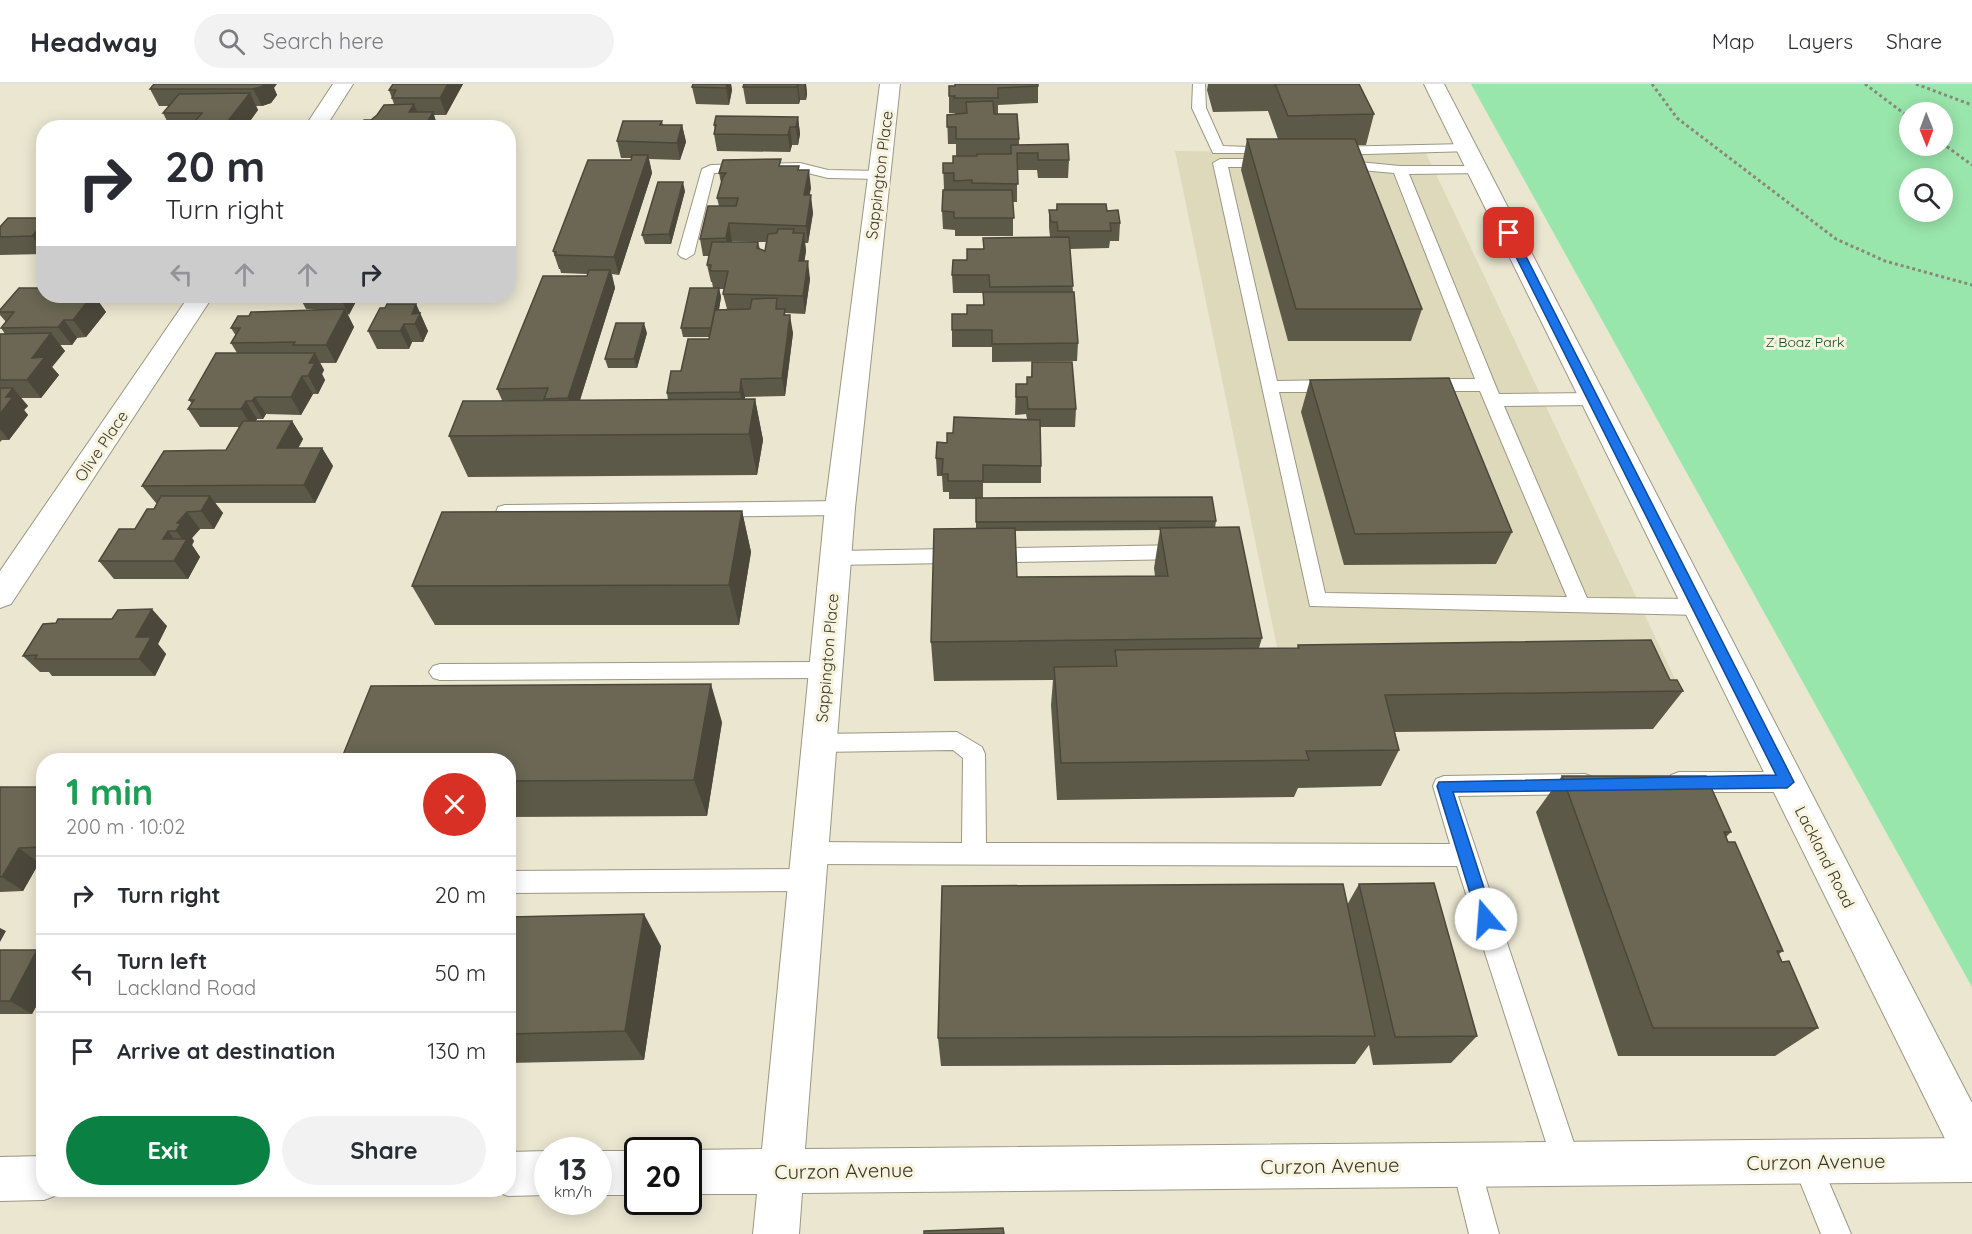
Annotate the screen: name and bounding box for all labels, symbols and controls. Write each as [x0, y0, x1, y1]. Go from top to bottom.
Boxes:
search box [194, 14, 614, 68]
text: Headway [30, 24, 158, 59]
icon: search [215, 25, 248, 58]
text: Search here [263, 27, 384, 55]
text: Map [1712, 28, 1755, 54]
text: Layers [1788, 28, 1853, 54]
text: Share [1886, 28, 1942, 54]
north arrow [1899, 102, 1953, 156]
map controls [1899, 102, 1953, 222]
street label: Sappington Place [861, 109, 897, 241]
text: 20 m [165, 140, 265, 193]
icon: right [66, 144, 144, 222]
button: search [1899, 168, 1953, 222]
text: Turn right [165, 192, 284, 226]
pin [1483, 207, 1534, 258]
icon: arrive [1492, 216, 1525, 249]
icon: left [165, 258, 198, 291]
icon: ahead [228, 258, 261, 291]
icon: ahead [291, 258, 324, 291]
icon: right [354, 258, 387, 291]
park label: Z Boaz Park [1765, 333, 1845, 351]
street label: Olive Place [70, 407, 132, 485]
street label: Sappington Place [811, 593, 843, 723]
text: 1 min [66, 769, 153, 814]
button: close [423, 773, 486, 836]
street label: Lackland Road [1791, 803, 1859, 911]
text: 200 m · 10:02 [66, 814, 185, 839]
icon: right [66, 879, 99, 912]
text: Turn right [117, 881, 221, 909]
text: 20 m [435, 881, 486, 909]
position arrow [1454, 887, 1518, 951]
text: Turn left [117, 947, 207, 975]
icon: left [66, 957, 99, 990]
text: 50 m [435, 959, 486, 987]
text: Lackland Road [117, 975, 256, 1000]
icon: arrive [66, 1035, 99, 1068]
text: Arrive at destination [117, 1037, 335, 1065]
text: 130 m [427, 1037, 486, 1065]
button: Exit [66, 1116, 270, 1185]
button: Share [282, 1116, 486, 1185]
speed limit sign: 20 [624, 1137, 702, 1215]
street label: Curzon Avenue [1746, 1148, 1886, 1175]
text: 13 [559, 1150, 587, 1188]
street label: Curzon Avenue [1260, 1152, 1400, 1179]
street label: Curzon Avenue [774, 1157, 914, 1184]
text: km/h [554, 1182, 592, 1201]

